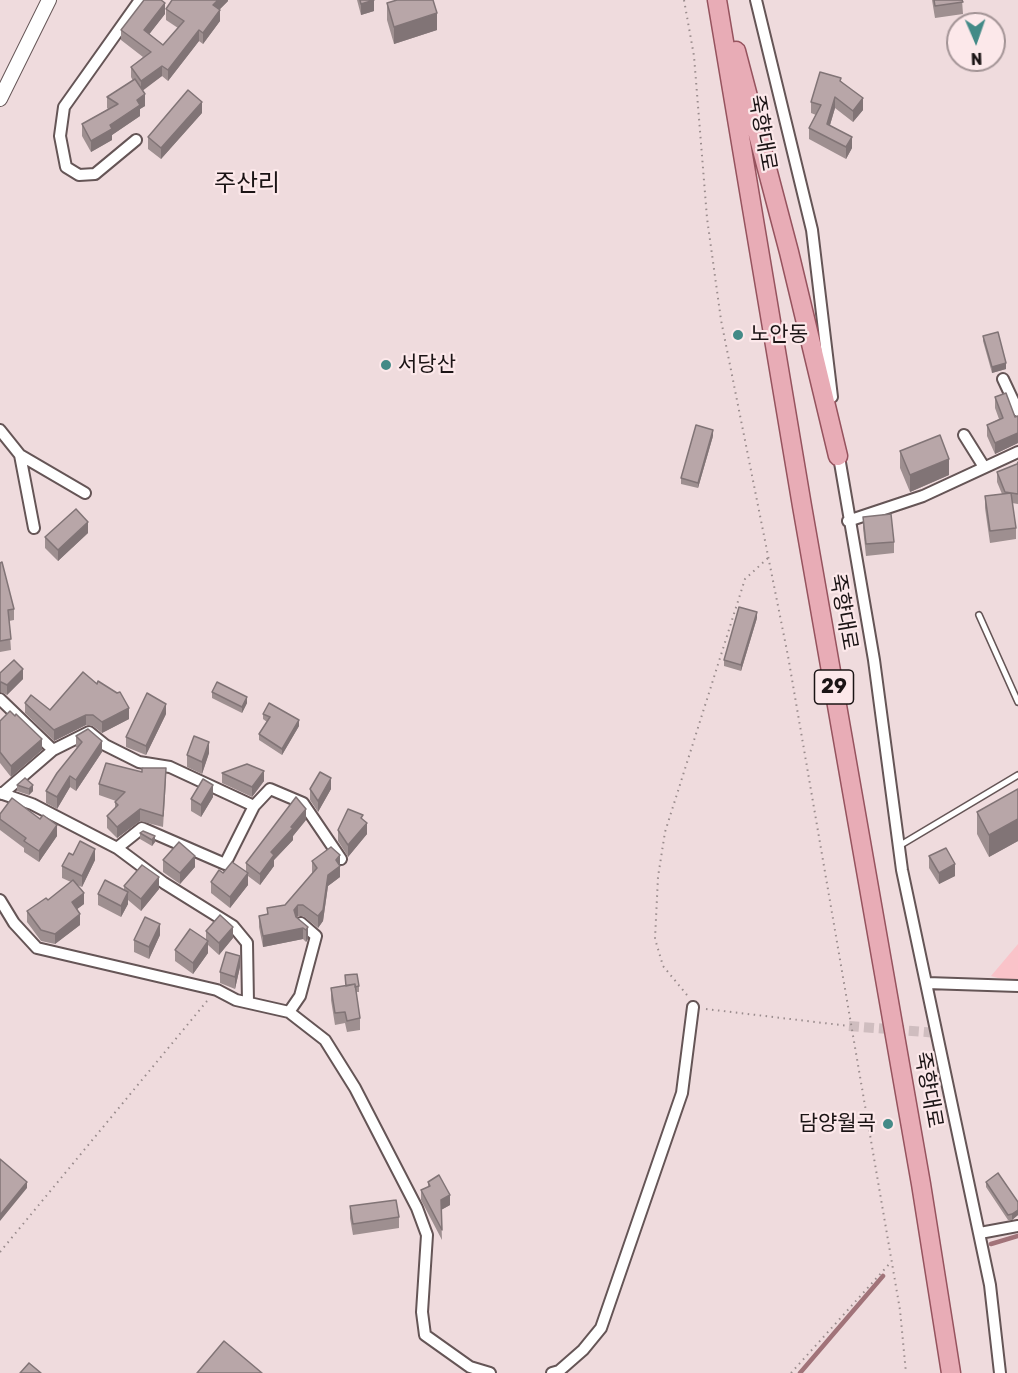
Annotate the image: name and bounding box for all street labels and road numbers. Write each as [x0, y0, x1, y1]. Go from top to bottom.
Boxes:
street label: 죽향대로 [743, 93, 781, 173]
street label: 죽향대로 [824, 572, 862, 652]
road number: 29 [814, 670, 854, 704]
street label: 죽향대로 [909, 1050, 947, 1130]

